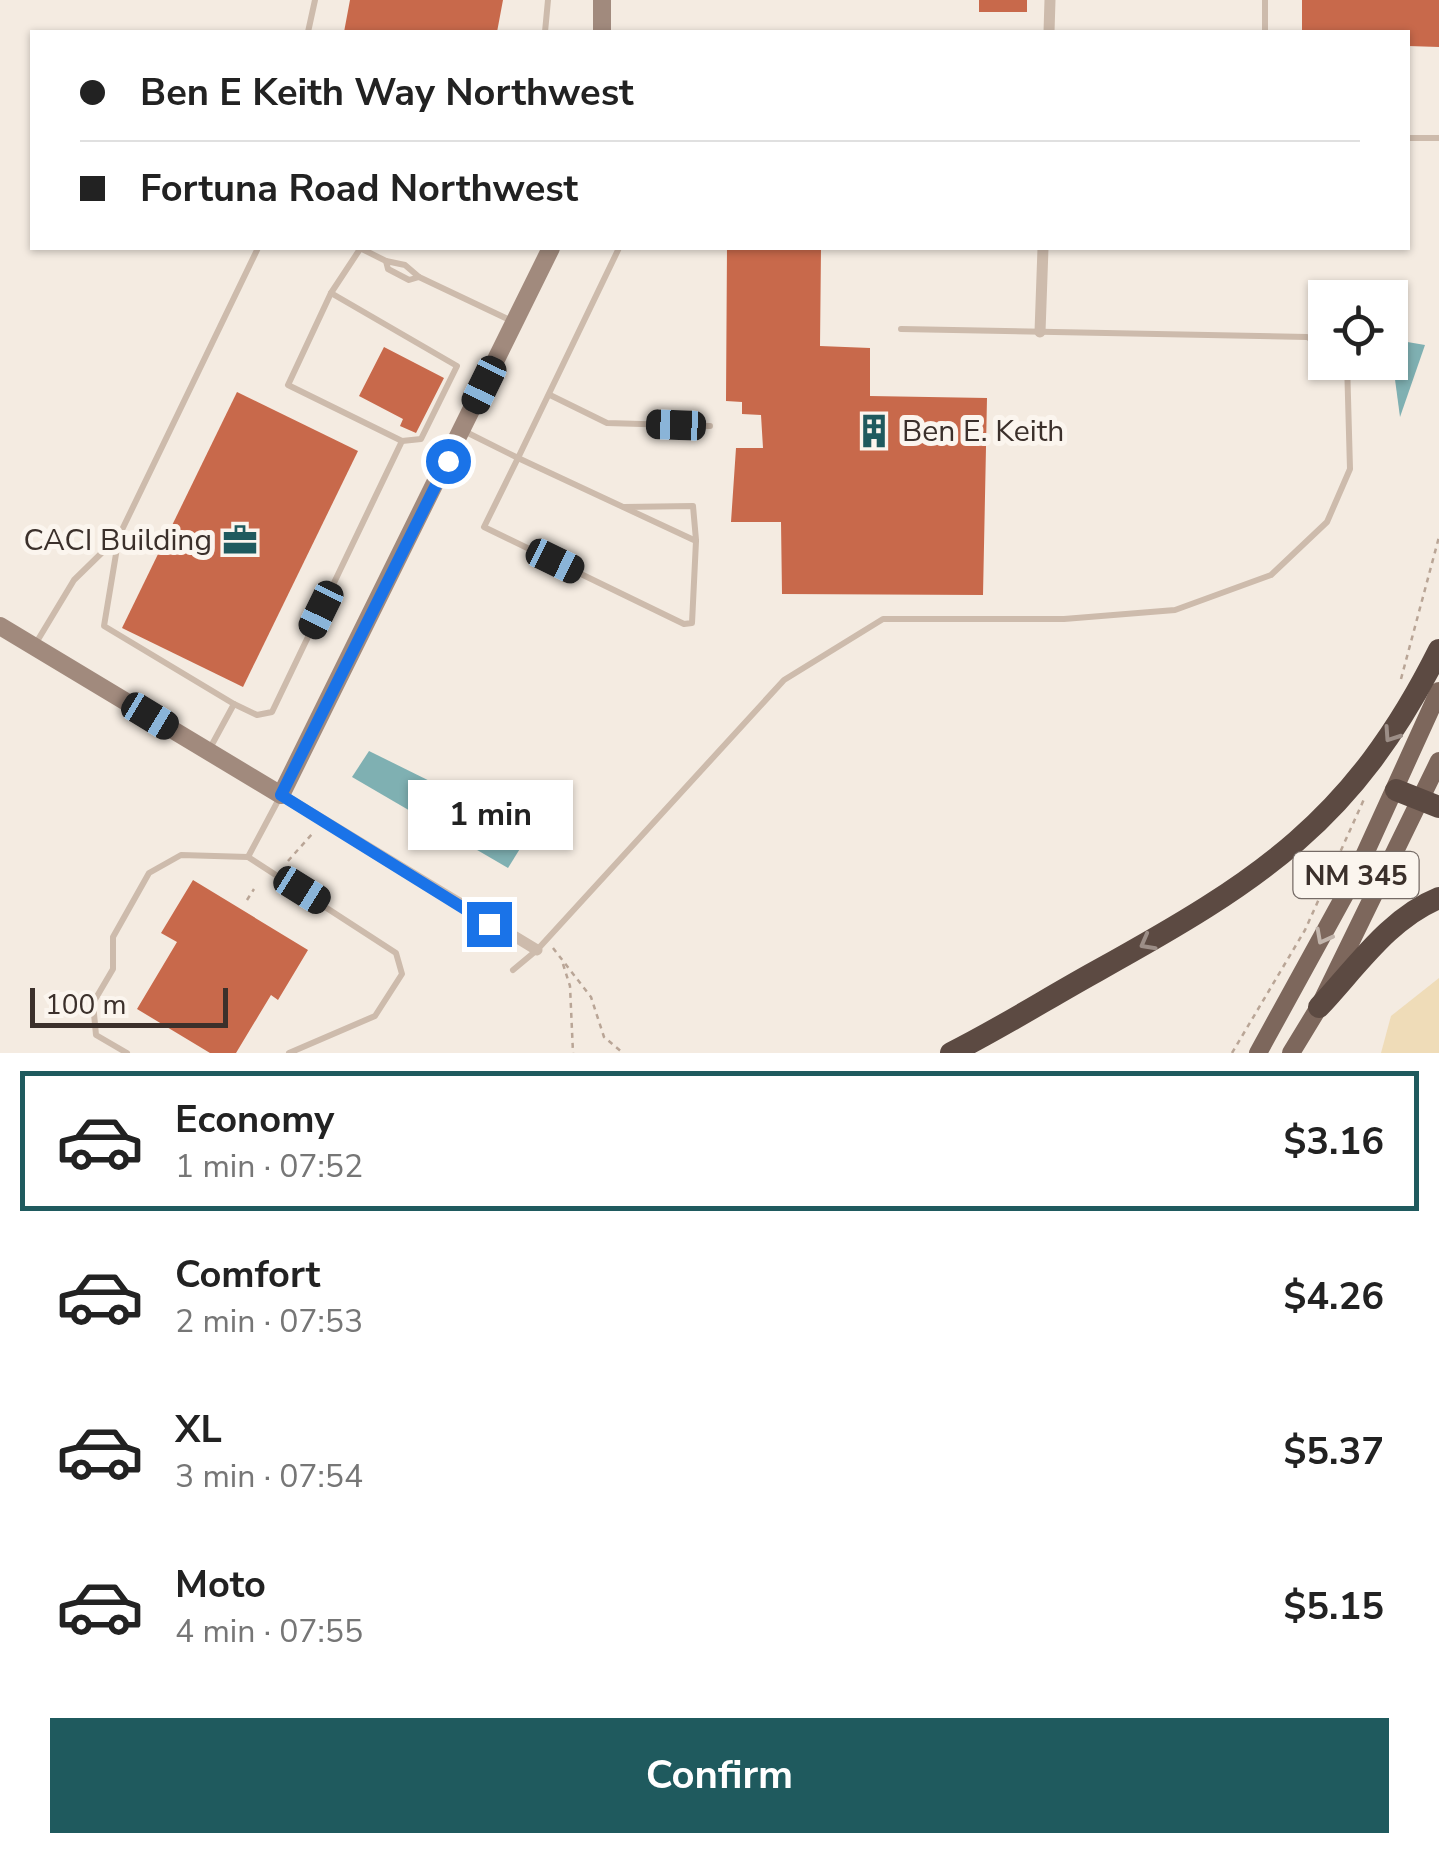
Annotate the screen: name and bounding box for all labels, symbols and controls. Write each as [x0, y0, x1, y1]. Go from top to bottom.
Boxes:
text: Ben E Keith Way Northwest [140, 67, 634, 118]
text: Fortuna Road Northwest [140, 163, 578, 214]
map controls [1308, 280, 1408, 380]
button: locate [1308, 280, 1408, 380]
car [457, 351, 511, 419]
car [645, 409, 707, 441]
place label: Ben E. Keith [902, 411, 1064, 452]
building icon: Ben E. Keith [855, 412, 893, 450]
route start [426, 439, 471, 484]
place label: CACI Building [23, 520, 212, 561]
office icon: CACI Building [221, 521, 259, 559]
car [521, 534, 589, 588]
car [294, 576, 348, 644]
car [117, 688, 183, 744]
one-way arrow [1385, 724, 1403, 743]
callout: 1 min [406, 779, 572, 849]
text: 1 min [449, 793, 532, 836]
road number: NM 345 [1294, 852, 1418, 898]
car [269, 861, 335, 919]
route end [467, 902, 512, 947]
one-way arrow [1316, 926, 1335, 945]
one-way arrow [1139, 931, 1157, 951]
scale bar [30, 983, 228, 1028]
text: 100 m [45, 986, 127, 1024]
text: Economy [175, 1094, 334, 1145]
icon: car [55, 1096, 145, 1186]
text: $3.16 [1283, 1116, 1384, 1167]
text: 1 min · 07:52 [175, 1145, 363, 1188]
text: Comfort [175, 1249, 320, 1300]
icon: car [55, 1251, 145, 1341]
text: $4.26 [1283, 1271, 1384, 1322]
text: 2 min · 07:53 [175, 1300, 363, 1343]
text: XL [175, 1404, 222, 1455]
icon: car [55, 1406, 145, 1496]
text: $5.37 [1283, 1426, 1384, 1477]
text: 3 min · 07:54 [175, 1455, 363, 1498]
text: Moto [175, 1559, 266, 1610]
icon: car [55, 1561, 145, 1651]
text: $5.15 [1283, 1581, 1384, 1632]
text: 4 min · 07:55 [175, 1610, 363, 1653]
button: Confirm [50, 1718, 1389, 1833]

